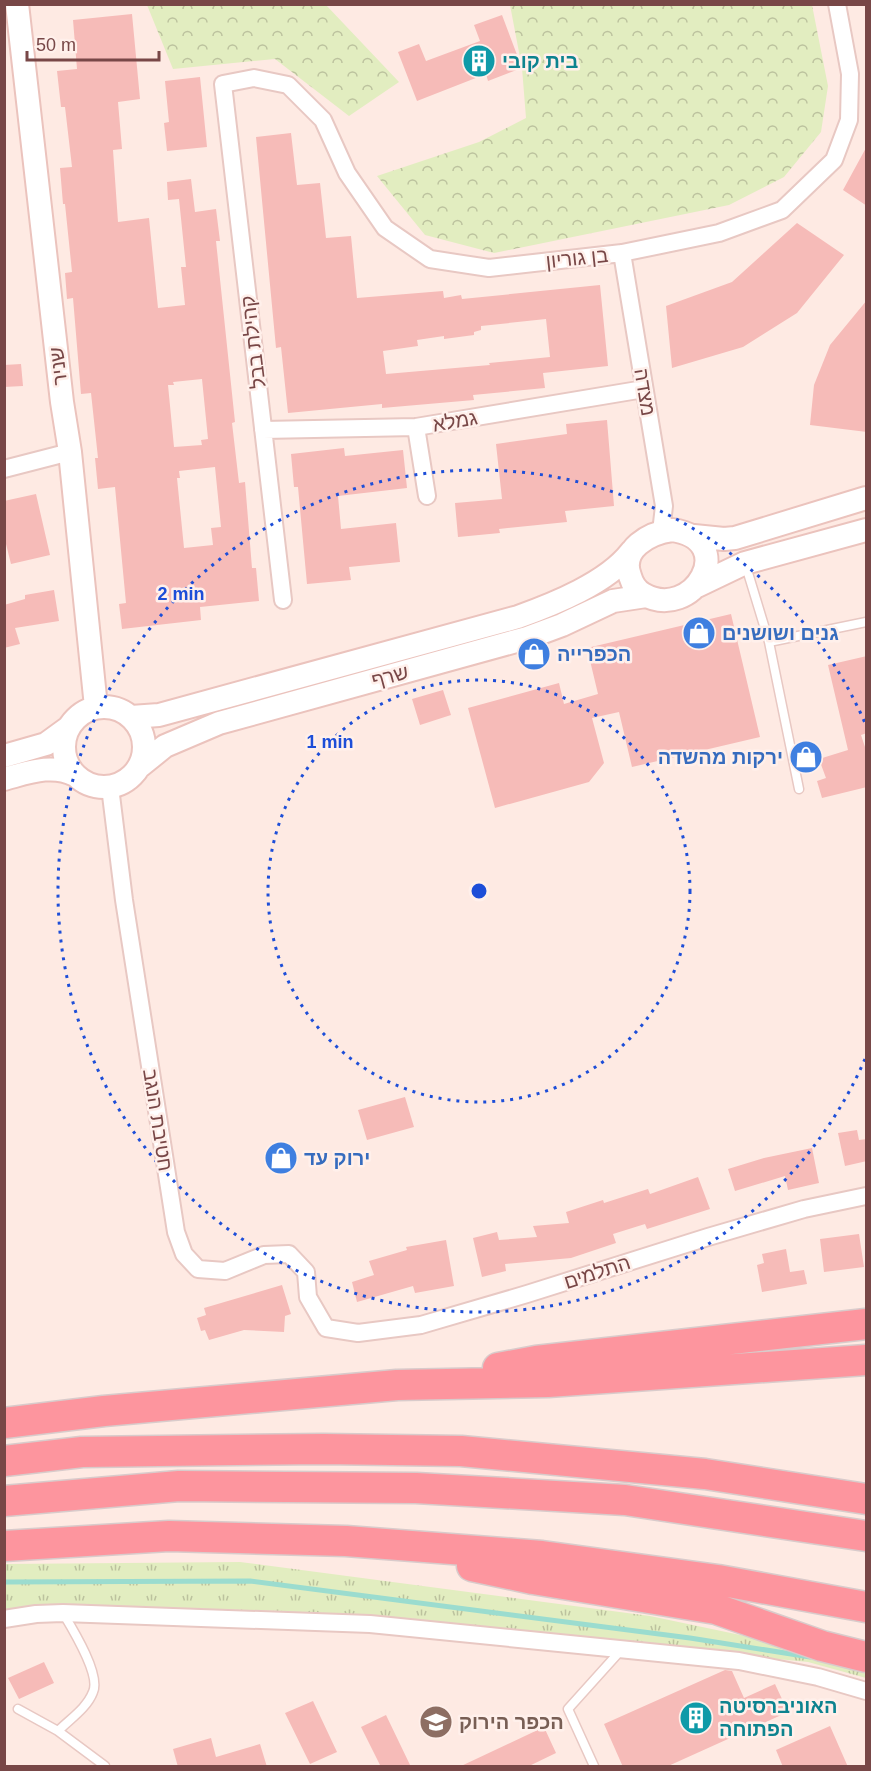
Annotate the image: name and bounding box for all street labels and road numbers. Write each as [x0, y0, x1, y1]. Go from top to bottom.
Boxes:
street label: בן גוריון [545, 244, 609, 272]
street label: קהילת בבל [236, 294, 270, 390]
street label: שניר [45, 346, 71, 386]
street label: מצדה [630, 367, 660, 417]
street label: גמלא [431, 406, 479, 436]
street label: שרף [369, 661, 411, 691]
street label: חטיבת הנגב [139, 1067, 177, 1173]
street label: התלמים [561, 1251, 633, 1293]

